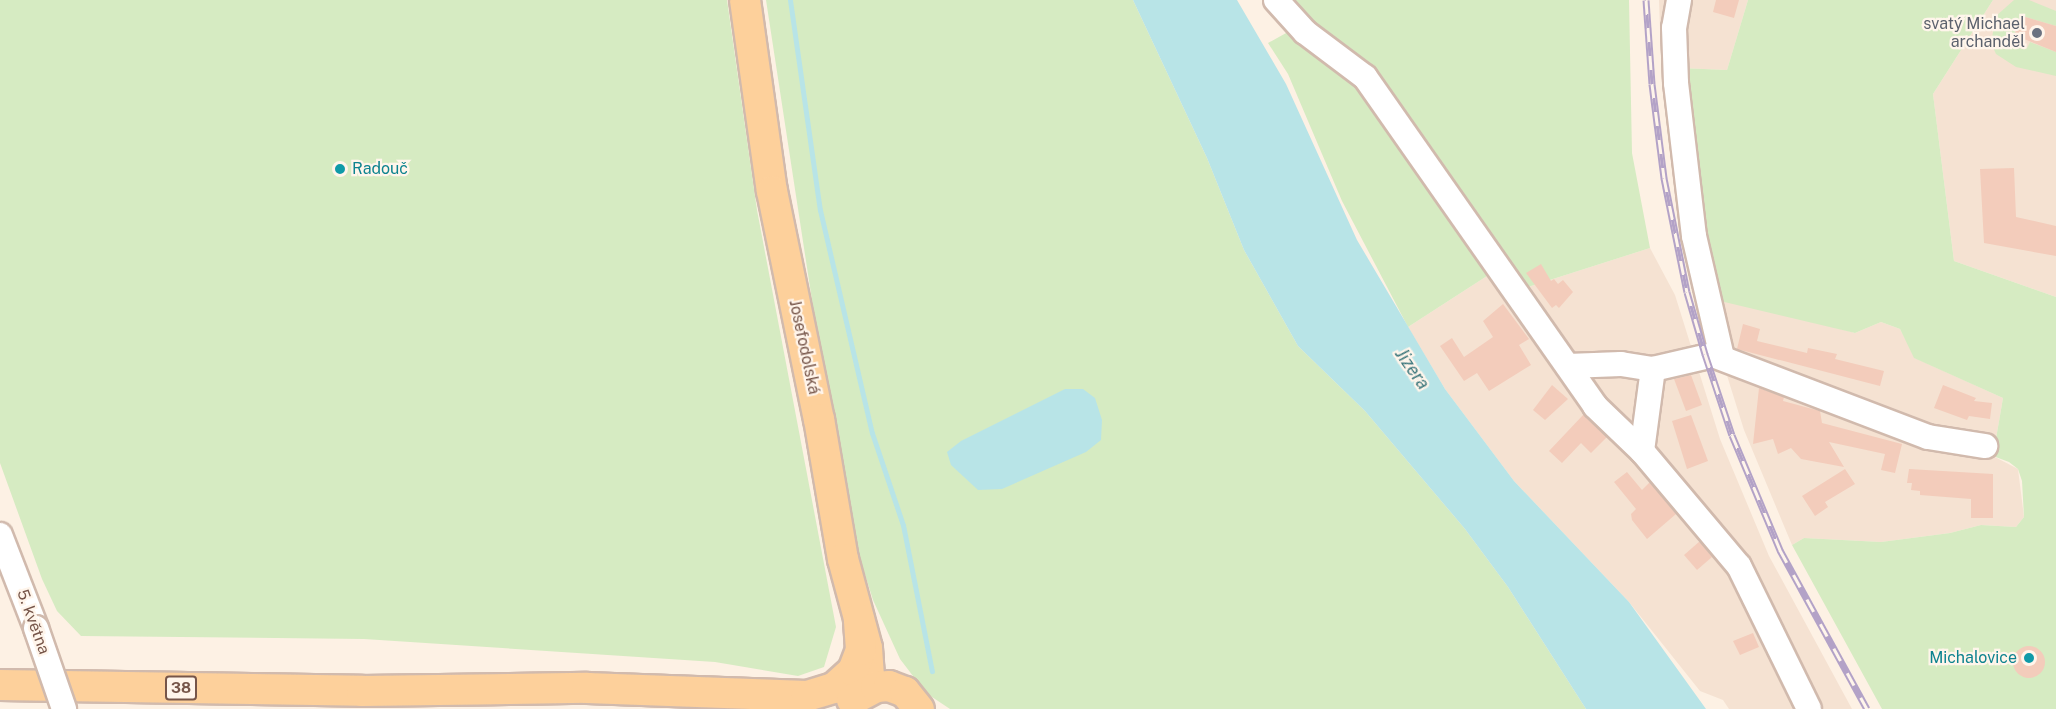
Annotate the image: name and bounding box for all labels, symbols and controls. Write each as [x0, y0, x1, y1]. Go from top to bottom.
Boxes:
place label: svatý Michael archanděl [1923, 14, 2025, 52]
marker: svatý Michael archanděl [2030, 26, 2044, 40]
place label: Radouč [352, 159, 408, 179]
marker: Radouč [333, 162, 347, 176]
street label: Josefodolská [785, 298, 823, 396]
water label: Jizera [1390, 344, 1434, 394]
street label: 5. května [12, 587, 54, 657]
place label: Michalovice [1929, 648, 2017, 668]
marker: Michalovice [2022, 651, 2036, 665]
road number: 38 [164, 676, 198, 700]

